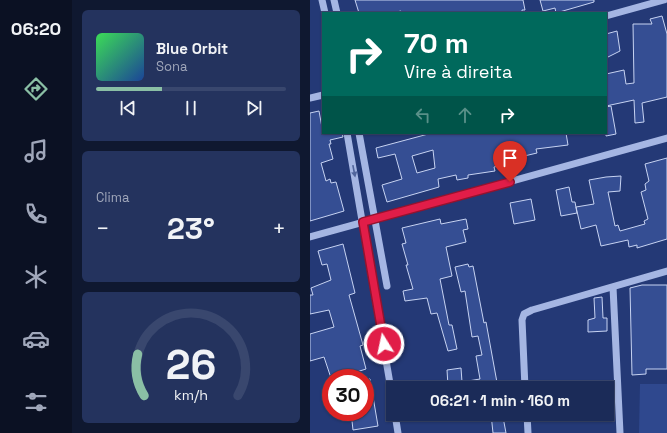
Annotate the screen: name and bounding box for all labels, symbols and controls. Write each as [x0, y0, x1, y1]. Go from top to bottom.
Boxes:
text: 06:20 [11, 17, 61, 40]
text: 70 m [404, 25, 469, 61]
icon: right [338, 28, 390, 80]
text: Blue Orbit [156, 39, 228, 58]
text: Sona [156, 58, 187, 75]
text: Vire à direita [404, 60, 512, 83]
icon: directions [22, 75, 50, 103]
icon: previous [117, 97, 139, 119]
icon: pause [180, 97, 202, 119]
icon: next [243, 97, 265, 119]
icon: left [412, 104, 434, 126]
icon: ahead [454, 104, 476, 126]
icon: right [496, 104, 518, 126]
icon: music [22, 137, 50, 165]
pin [493, 141, 527, 182]
icon: arrive [499, 147, 521, 169]
one-way arrow [351, 165, 357, 177]
text: Clima [96, 189, 129, 206]
icon: phone [22, 200, 50, 228]
text: 23° [167, 209, 215, 248]
text: − [96, 214, 110, 242]
text: + [272, 214, 286, 242]
icon: climate [22, 263, 50, 291]
position arrow [363, 323, 405, 365]
icon: car [22, 325, 50, 353]
text: 26 [166, 337, 216, 390]
speed limit sign: 30 [322, 369, 374, 421]
text: km/h [174, 385, 208, 403]
icon: filters [22, 388, 50, 416]
text: 06:21 · 1 min · 160 m [430, 391, 570, 410]

